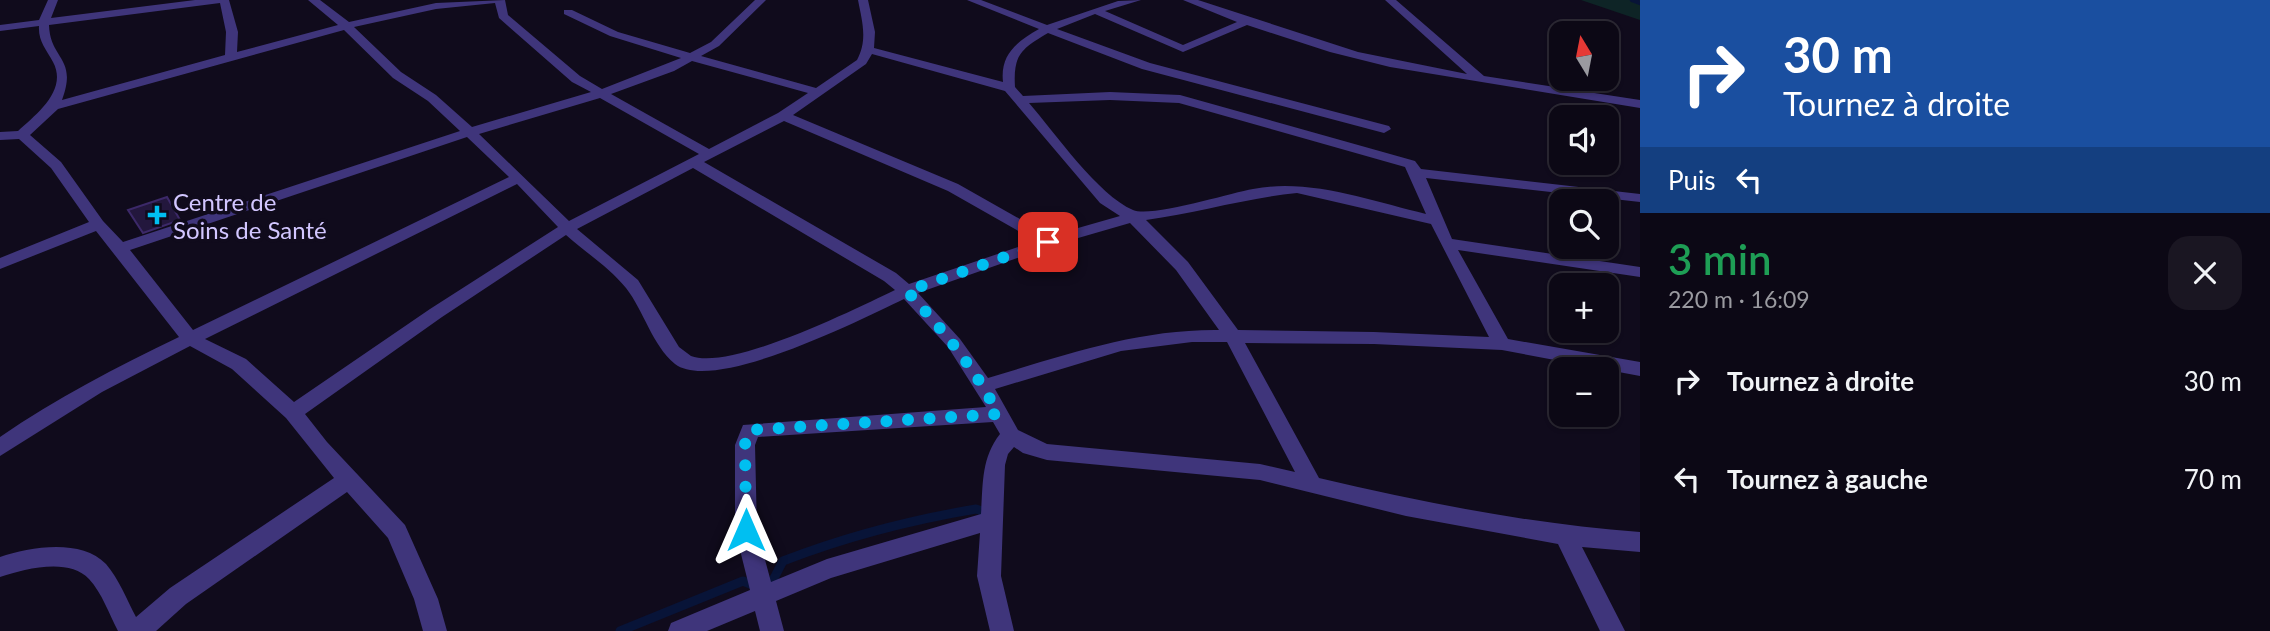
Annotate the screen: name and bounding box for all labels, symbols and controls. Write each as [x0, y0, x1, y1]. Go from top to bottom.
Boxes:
north arrow [1549, 21, 1619, 91]
map controls [1549, 21, 1619, 427]
text: 30 m [1783, 25, 1893, 83]
icon: right [1668, 28, 1759, 119]
text: Tournez à droite [1783, 84, 2010, 123]
button: sound [1549, 105, 1619, 175]
icon: left [1730, 161, 1768, 199]
text: Puis [1668, 164, 1716, 196]
place label: Centre de Soins de Santé [173, 187, 327, 244]
button: search [1549, 189, 1619, 259]
marker: Centre de Soins de Santé [147, 205, 167, 225]
pin [1018, 212, 1078, 272]
icon: arrive [1029, 223, 1067, 261]
text: 3 min [1668, 234, 1772, 284]
button: close [2168, 236, 2242, 310]
button: + [1549, 273, 1619, 343]
text: 220 m · 16:09 [1668, 285, 1810, 313]
button: − [1549, 357, 1619, 427]
icon: right [1668, 362, 1706, 400]
text: Tournez à droite [1727, 365, 1914, 397]
text: 30 m [2184, 365, 2242, 397]
icon: left [1668, 460, 1706, 498]
text: Tournez à gauche [1727, 463, 1928, 495]
text: 70 m [2184, 463, 2242, 495]
position arrow [709, 493, 783, 567]

